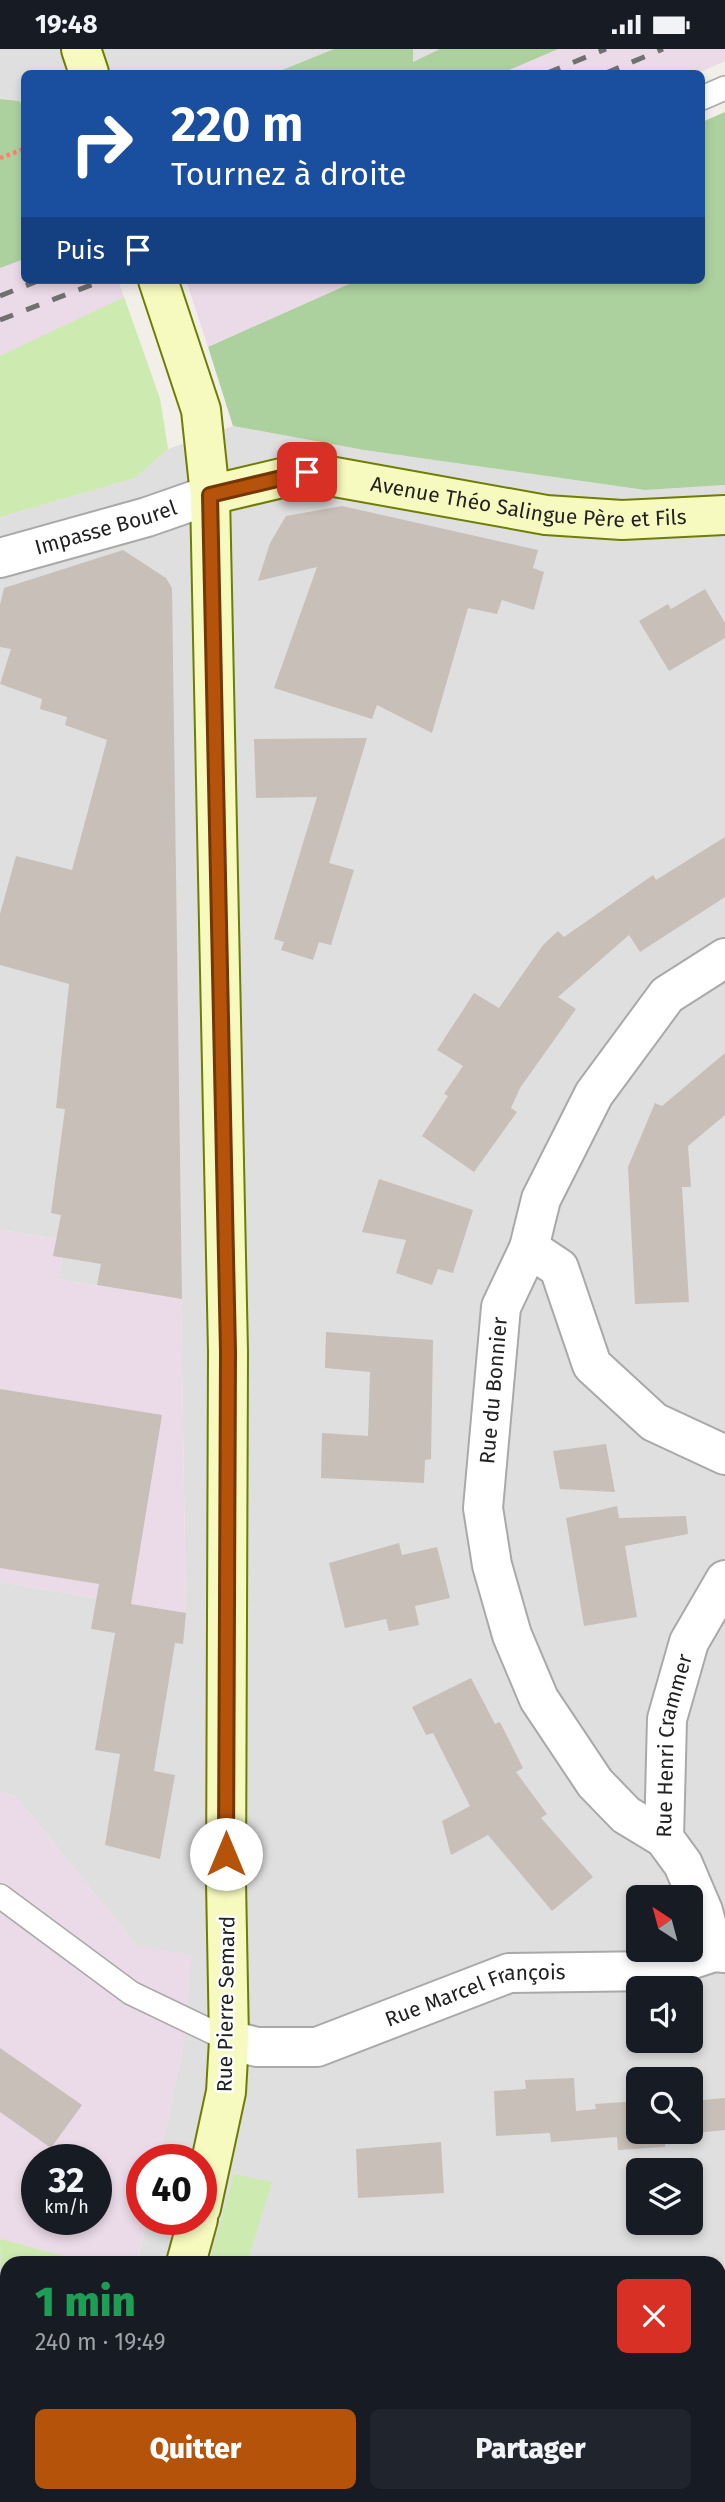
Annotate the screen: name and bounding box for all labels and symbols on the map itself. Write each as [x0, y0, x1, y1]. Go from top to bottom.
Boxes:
pin [277, 442, 337, 502]
street label: Avenue Théo Salingue Père et Fils [369, 471, 687, 533]
street label: Impasse Bourel [32, 495, 180, 561]
street label: Rue du Bonnier [474, 1316, 513, 1465]
street label: Rue Henri Crammer [651, 1651, 698, 1838]
position arrow [189, 1817, 263, 1891]
north arrow [626, 1885, 704, 1962]
street label: Rue Pierre Semard [211, 1916, 241, 2092]
street label: Rue Marcel François [381, 1959, 566, 2033]
speed limit sign: 40 [126, 2144, 217, 2235]

